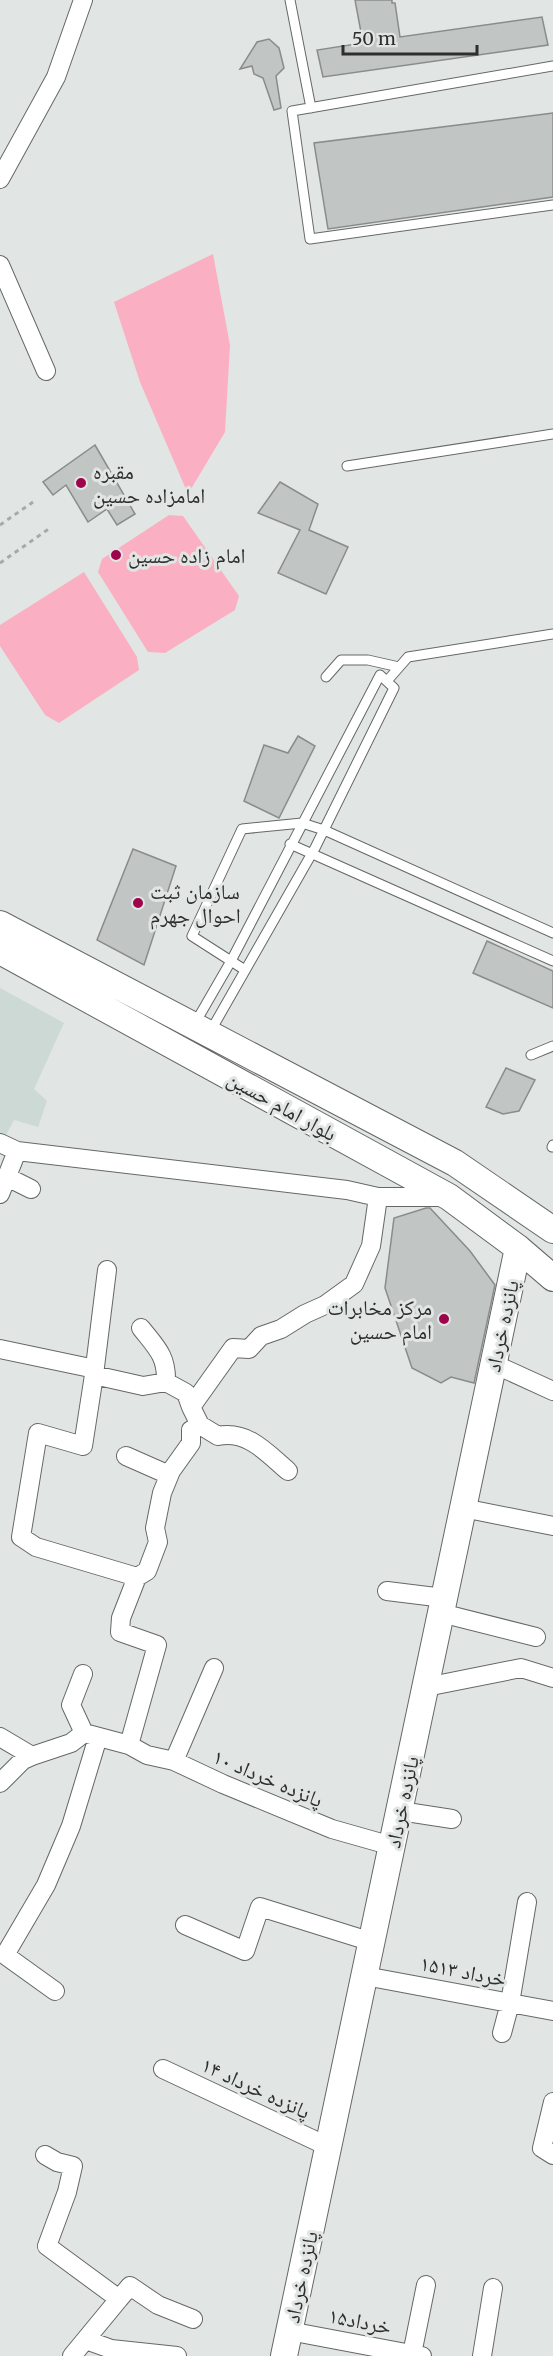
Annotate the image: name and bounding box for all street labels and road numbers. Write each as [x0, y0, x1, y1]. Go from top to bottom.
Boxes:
street label: بلوار امام حسین [222, 1065, 342, 1148]
street label: پانزده خرداد [479, 1278, 525, 1374]
street label: پانزده خرداد ۱۰ [209, 1743, 327, 1813]
street label: پانزده خرداد [379, 1754, 425, 1850]
street label: ۱۵خرداد ۱۳ [418, 1949, 508, 1993]
street label: پانزده خرداد ۱۴ [197, 2051, 315, 2125]
street label: پانزده خرداد [278, 2229, 324, 2325]
street label: ۱۵خرداد [326, 2302, 394, 2340]

